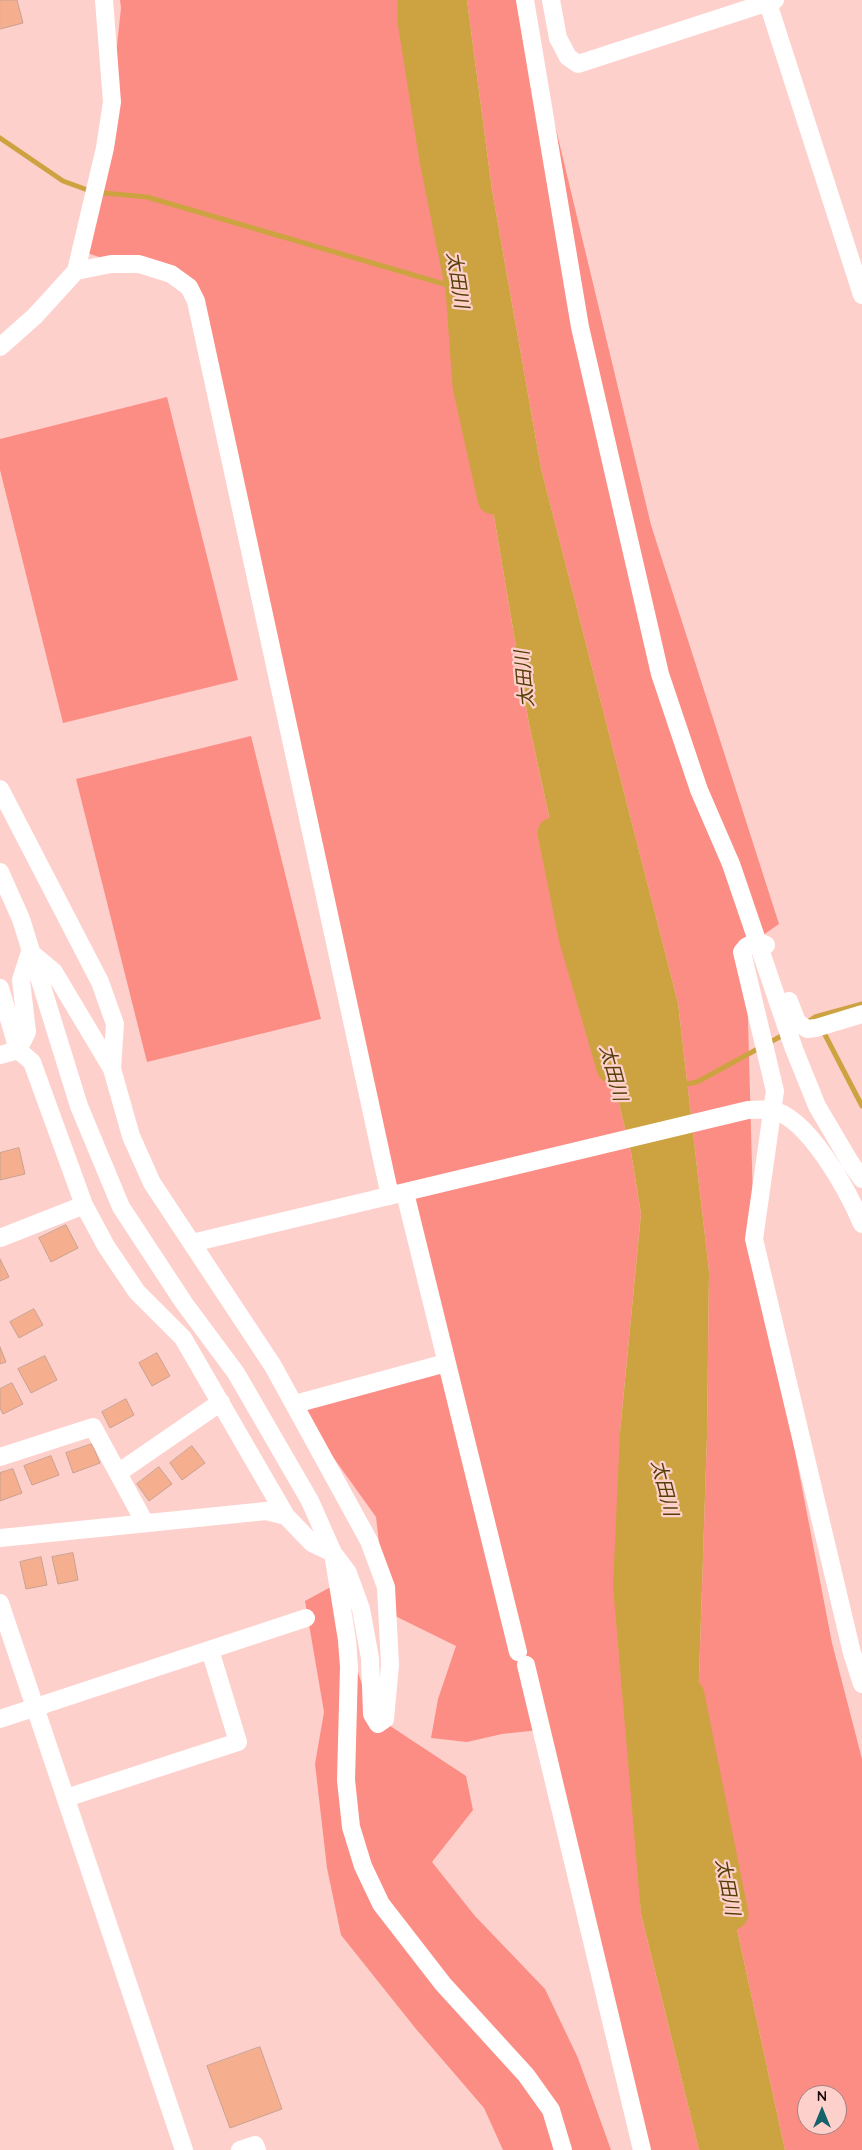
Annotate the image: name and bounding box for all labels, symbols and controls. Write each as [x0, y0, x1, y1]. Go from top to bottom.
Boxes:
water label: 太田川 [441, 250, 473, 310]
water label: 太田川 [511, 650, 539, 708]
water label: 太田川 [595, 1043, 631, 1103]
water label: 太田川 [646, 1458, 682, 1518]
water label: 太田川 [710, 1857, 744, 1917]
north arrow [797, 2085, 847, 2135]
text: N [817, 2087, 827, 2105]

